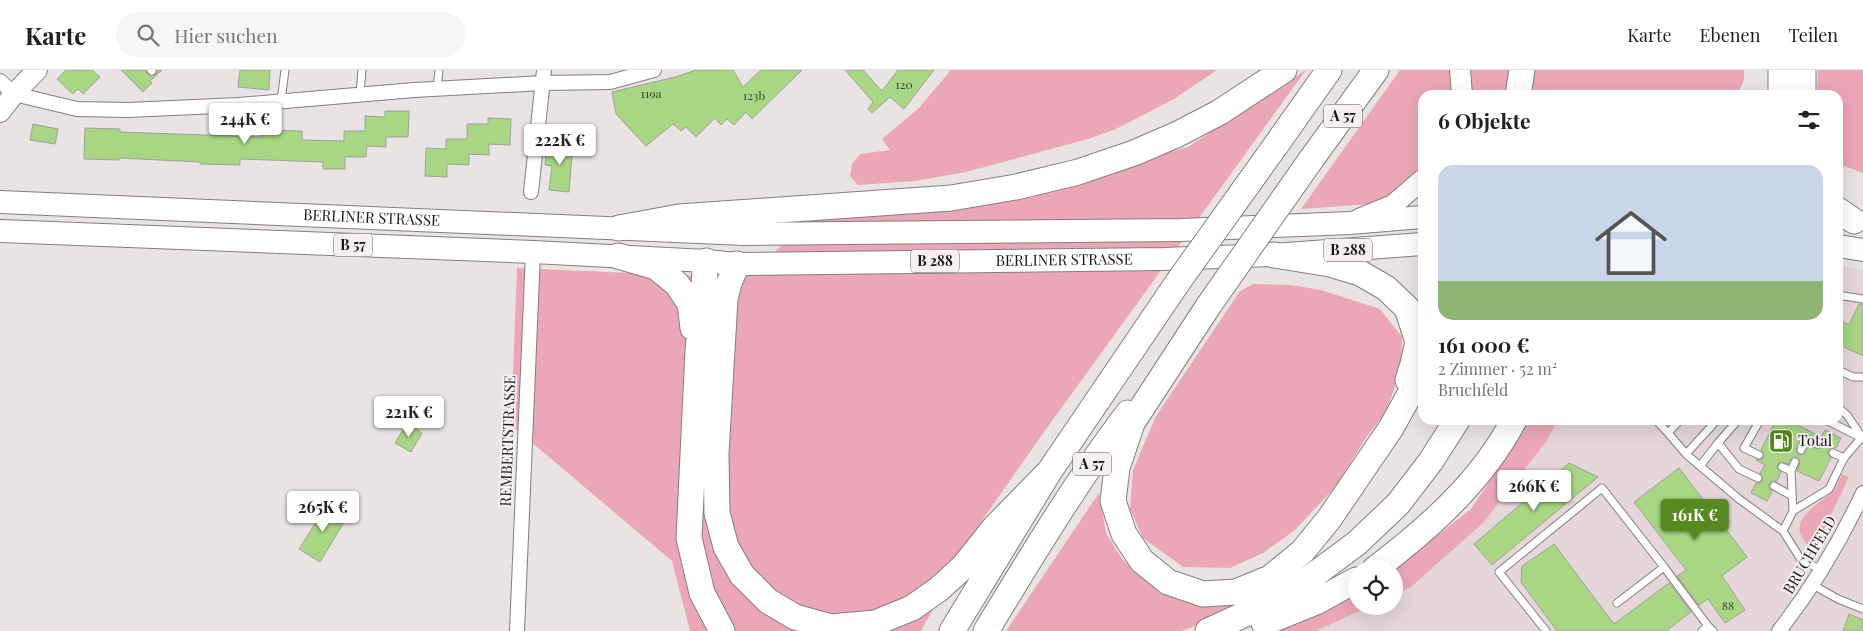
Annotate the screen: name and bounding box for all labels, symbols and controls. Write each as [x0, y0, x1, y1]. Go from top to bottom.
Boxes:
search box [116, 12, 466, 57]
text: Karte [25, 19, 86, 51]
icon: search [134, 21, 162, 49]
text: Hier suchen [174, 22, 277, 48]
text: Karte [1627, 23, 1672, 47]
text: Ebenen [1700, 23, 1760, 47]
text: Teilen [1788, 23, 1838, 47]
house number: 120 [895, 76, 913, 92]
house number: 119a [641, 85, 662, 101]
house number: 123b [743, 87, 765, 103]
pin: 244K € [204, 102, 286, 145]
road number: A 57 [1324, 104, 1362, 128]
text: 6 Objekte [1438, 106, 1531, 134]
icon: filters [1795, 106, 1823, 134]
text: 244K € [220, 108, 270, 129]
pin: 222K € [519, 124, 601, 166]
text: 222K € [535, 129, 585, 150]
icon: home [1586, 198, 1676, 288]
street label: BERLINER STRASSE [303, 204, 441, 230]
road number: B 57 [334, 234, 372, 256]
road number: B 288 [1324, 238, 1372, 262]
street label: BERLINER STRASSE [996, 248, 1133, 270]
road number: B 288 [911, 250, 959, 272]
text: 161 000 € [1438, 330, 1530, 358]
text: 2 Zimmer · 52 m² [1438, 358, 1557, 379]
street label: REMBERTSTRASSE [495, 375, 519, 507]
text: Bruchfeld [1438, 379, 1508, 400]
pin: 221K € [368, 396, 450, 438]
text: 221K € [385, 401, 433, 422]
fuel station icon: Total [1768, 428, 1794, 454]
place label: Total [1798, 430, 1832, 450]
road number: A 57 [1073, 452, 1111, 476]
pin: 266K € [1493, 470, 1575, 512]
text: 266K € [1508, 475, 1560, 496]
pin: 265K € [282, 490, 364, 533]
text: 265K € [298, 496, 348, 517]
pin: 161K € [1654, 498, 1736, 541]
text: 161K € [1672, 504, 1718, 525]
street label: BRUCHFELD [1778, 511, 1840, 597]
map controls [1348, 560, 1403, 615]
button: locate [1348, 560, 1403, 615]
house number: 88 [1722, 597, 1734, 613]

